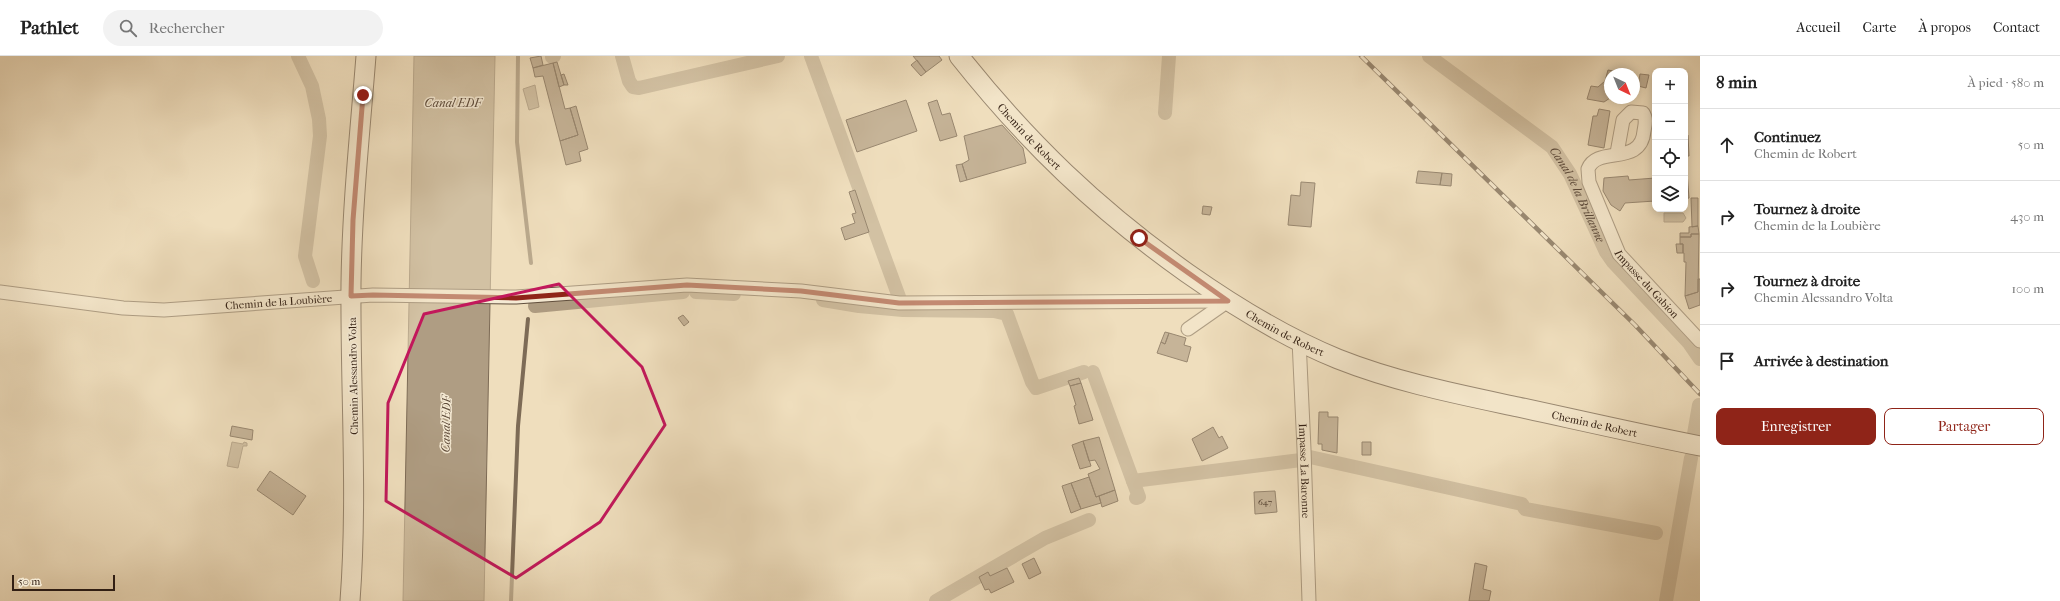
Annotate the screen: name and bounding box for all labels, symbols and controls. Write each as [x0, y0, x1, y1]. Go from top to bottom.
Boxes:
search box [103, 10, 383, 46]
text: Pathlet [20, 17, 79, 39]
icon: search [117, 17, 139, 39]
text: Rechercher [149, 19, 224, 37]
text: Accueil [1796, 19, 1841, 36]
text: Carte [1863, 19, 1896, 36]
text: À propos [1918, 19, 1971, 36]
text: Contact [1993, 19, 2040, 36]
north arrow [1604, 68, 1640, 104]
map controls [1652, 68, 1688, 212]
button: + [1652, 68, 1688, 104]
text: 8 min [1716, 72, 1757, 92]
text: À pied · 580 m [1967, 75, 2044, 90]
route end [354, 86, 372, 104]
water label: Canal EDF [425, 96, 483, 110]
street label: Chemin de Robert [994, 101, 1064, 173]
button: − [1652, 104, 1688, 140]
text: Continuez [1754, 128, 1821, 146]
icon: ahead [1716, 134, 1738, 156]
text: 50 m [2018, 137, 2044, 152]
button: locate [1652, 140, 1688, 176]
water label: Canal de la Brillanne [1547, 144, 1608, 246]
text: Chemin de Robert [1754, 146, 1857, 161]
button: layers [1652, 176, 1688, 212]
text: Tournez à droite [1754, 200, 1860, 218]
icon: right [1716, 206, 1738, 228]
text: 430 m [2010, 209, 2044, 224]
text: Chemin de la Loubière [1754, 218, 1881, 233]
route start [1130, 229, 1148, 247]
street label: Impasse du Gabion [1611, 248, 1682, 321]
text: Tournez à droite [1754, 272, 1860, 290]
icon: right [1716, 278, 1738, 300]
text: 100 m [2011, 281, 2044, 296]
text: Chemin Alessandro Volta [1754, 290, 1893, 305]
street label: Chemin de la Loubière [225, 292, 333, 313]
street label: Chemin de Robert [1243, 307, 1326, 359]
street label: Chemin Alessandro Volta [346, 316, 361, 435]
icon: arrive [1716, 350, 1738, 372]
text: Arrivée à destination [1754, 352, 1889, 370]
water label: Canal EDF [439, 394, 454, 453]
button: Enregistrer [1716, 408, 1876, 445]
button: Partager [1884, 408, 2044, 445]
street label: Chemin de Robert [1550, 409, 1639, 440]
street label: Impasse La Baronne [1296, 423, 1312, 519]
house number: 647 [1258, 497, 1273, 507]
scale bar [12, 573, 115, 592]
text: 50 m [18, 575, 40, 588]

